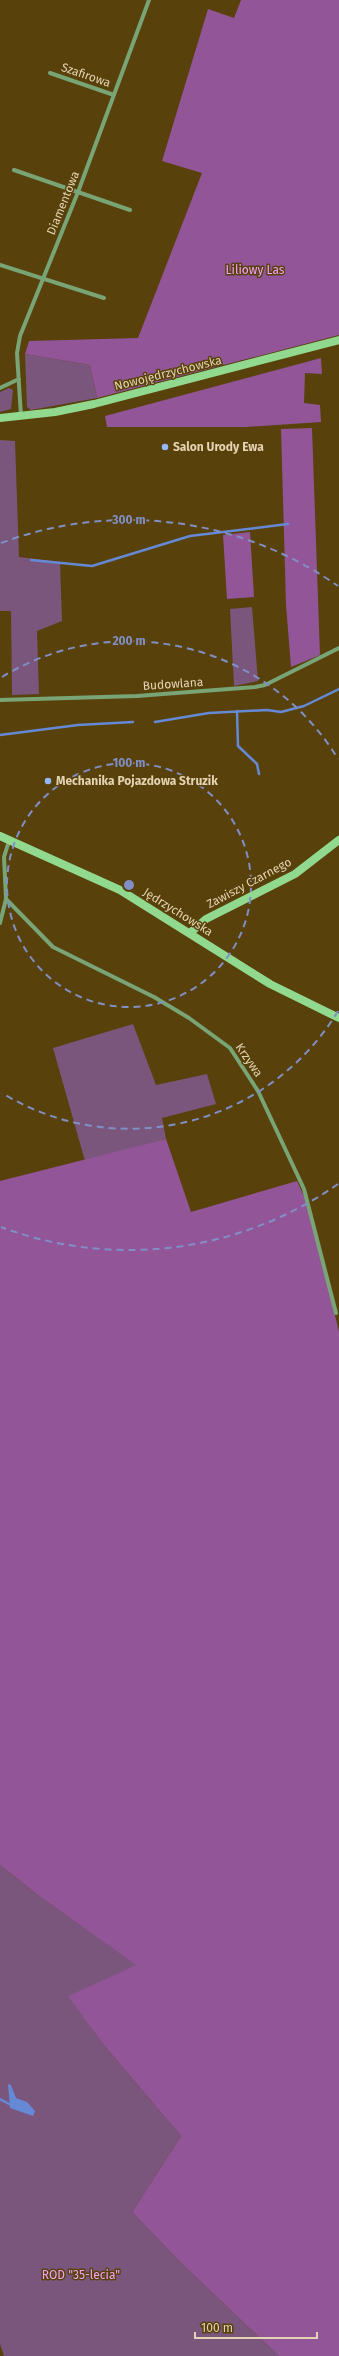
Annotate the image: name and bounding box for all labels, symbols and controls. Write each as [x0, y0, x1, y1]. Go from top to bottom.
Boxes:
street label: Szafirowa [60, 60, 112, 90]
street label: Diamentowa [44, 169, 82, 237]
park label: Liliowy Las [226, 263, 285, 277]
street label: Nowojędrzychowska [113, 353, 223, 393]
place label: Salon Urody Ewa [173, 440, 264, 454]
marker: Salon Urody Ewa [160, 442, 170, 452]
text: 300 m [111, 513, 146, 527]
text: 200 m [112, 634, 146, 648]
street label: Budowlana [142, 675, 204, 693]
text: 100 m [113, 756, 145, 770]
place label: Mechanika Pojazdowa Struzik [56, 774, 218, 788]
marker: Mechanika Pojazdowa Struzik [43, 776, 53, 786]
street label: Zawiszy Czarnego [204, 855, 294, 911]
centre of rings [122, 878, 136, 892]
street label: Jędrzychowska [141, 885, 215, 939]
street label: Krzywa [232, 1041, 266, 1079]
park label: ROD "35-lecia" [42, 2268, 120, 2282]
scale bar [195, 2314, 317, 2340]
text: 100 m [201, 2321, 233, 2335]

